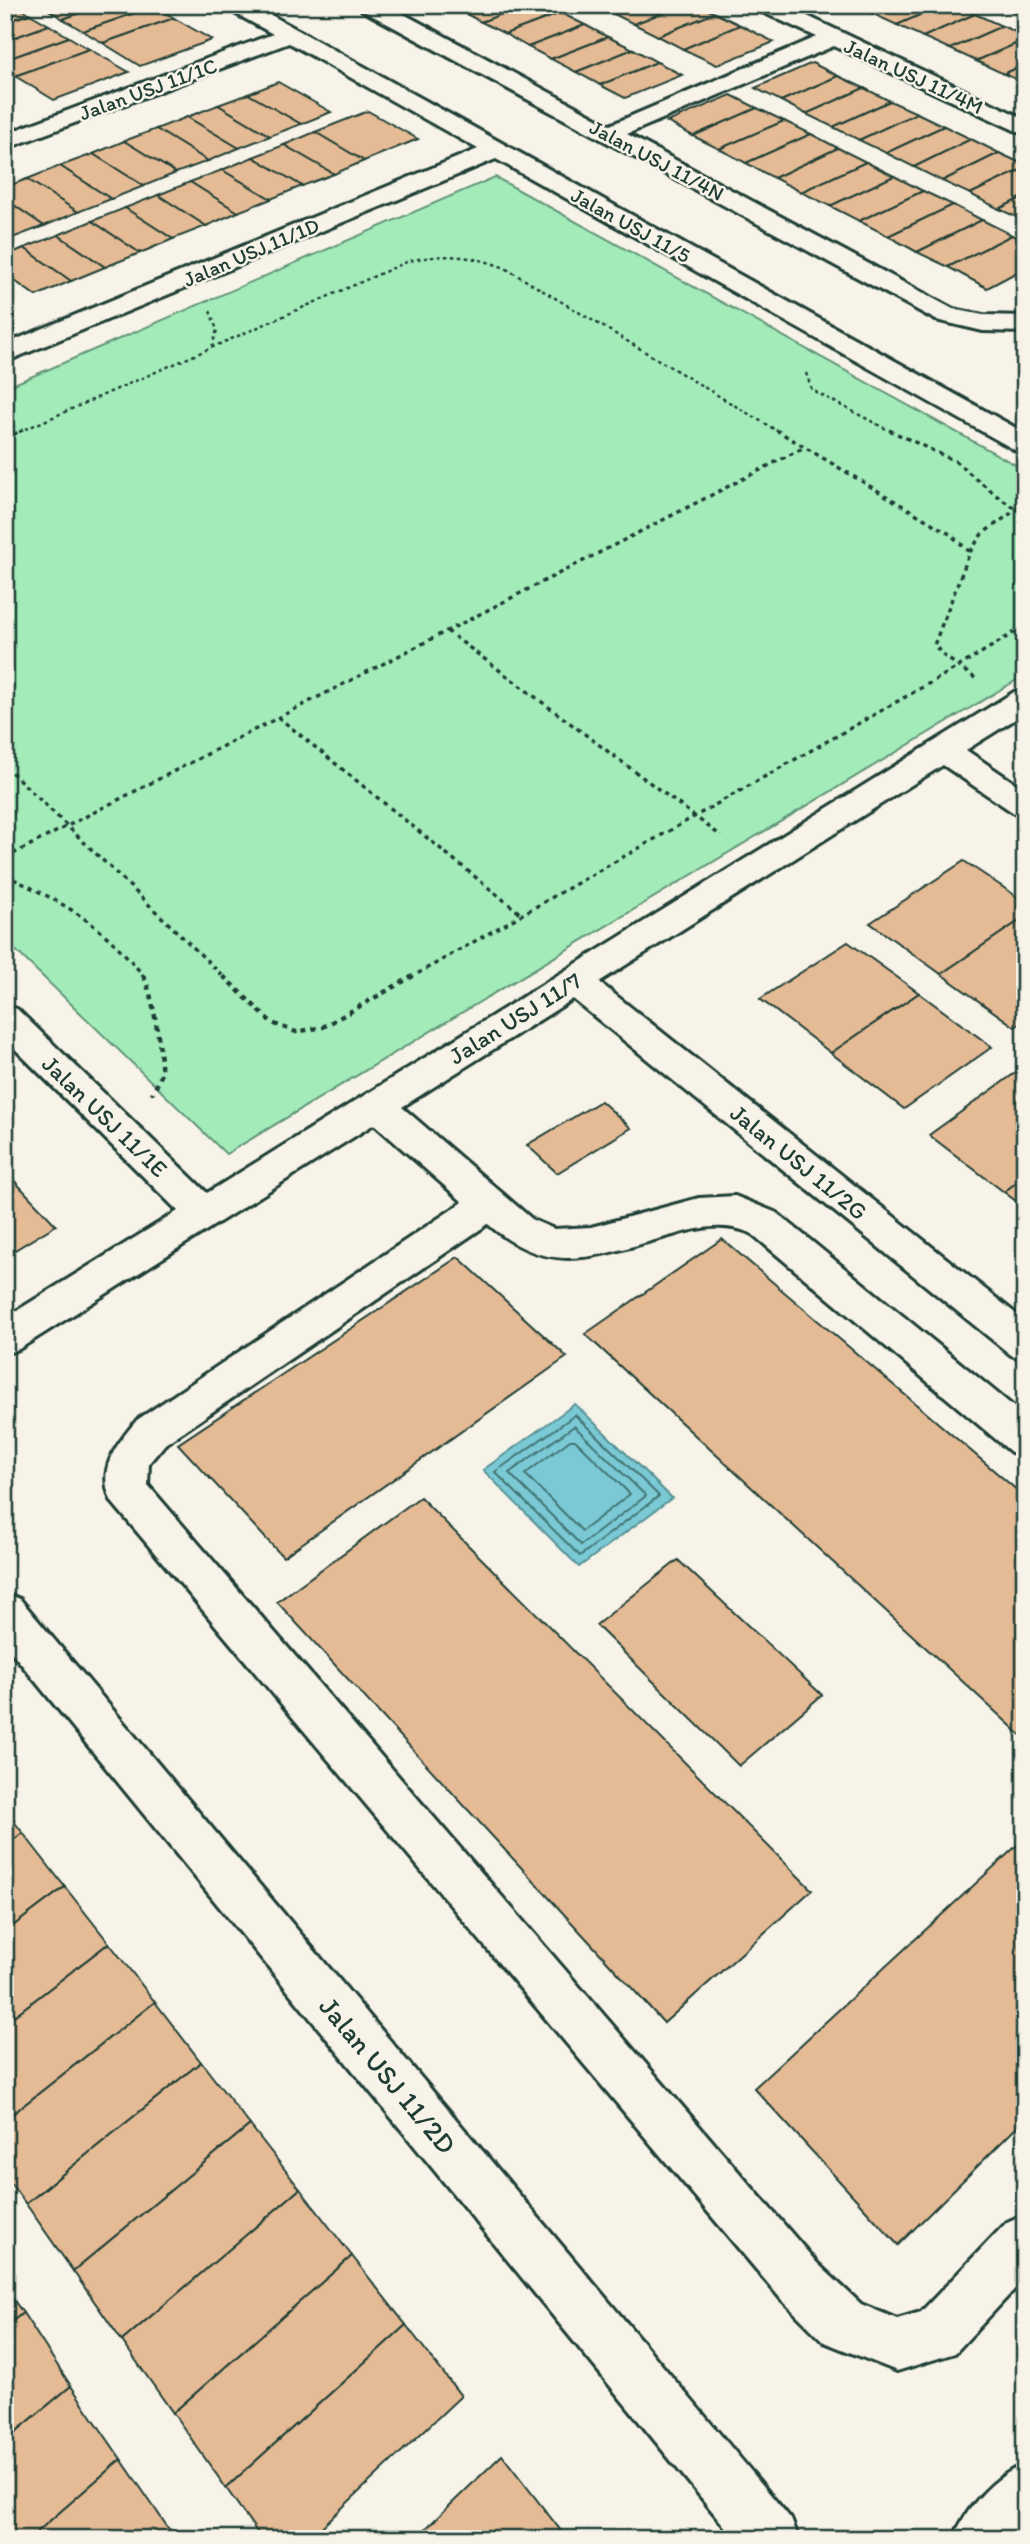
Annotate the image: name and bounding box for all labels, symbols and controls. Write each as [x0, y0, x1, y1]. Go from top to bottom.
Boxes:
street label: Jalan USJ 11/4M [841, 33, 987, 119]
street label: Jalan USJ 11/1C [76, 53, 220, 125]
street label: Jalan USJ 11/4N [586, 114, 728, 206]
street label: Jalan USJ 11/5 [567, 182, 695, 268]
street label: Jalan USJ 11/1D [179, 212, 323, 292]
street label: Jalan USJ 11/7 [443, 966, 587, 1070]
street label: Jalan USJ 11/1E [36, 1049, 174, 1183]
street label: Jalan USJ 11/2G [725, 1098, 873, 1226]
street label: Jalan USJ 11/2D [312, 1989, 464, 2161]

